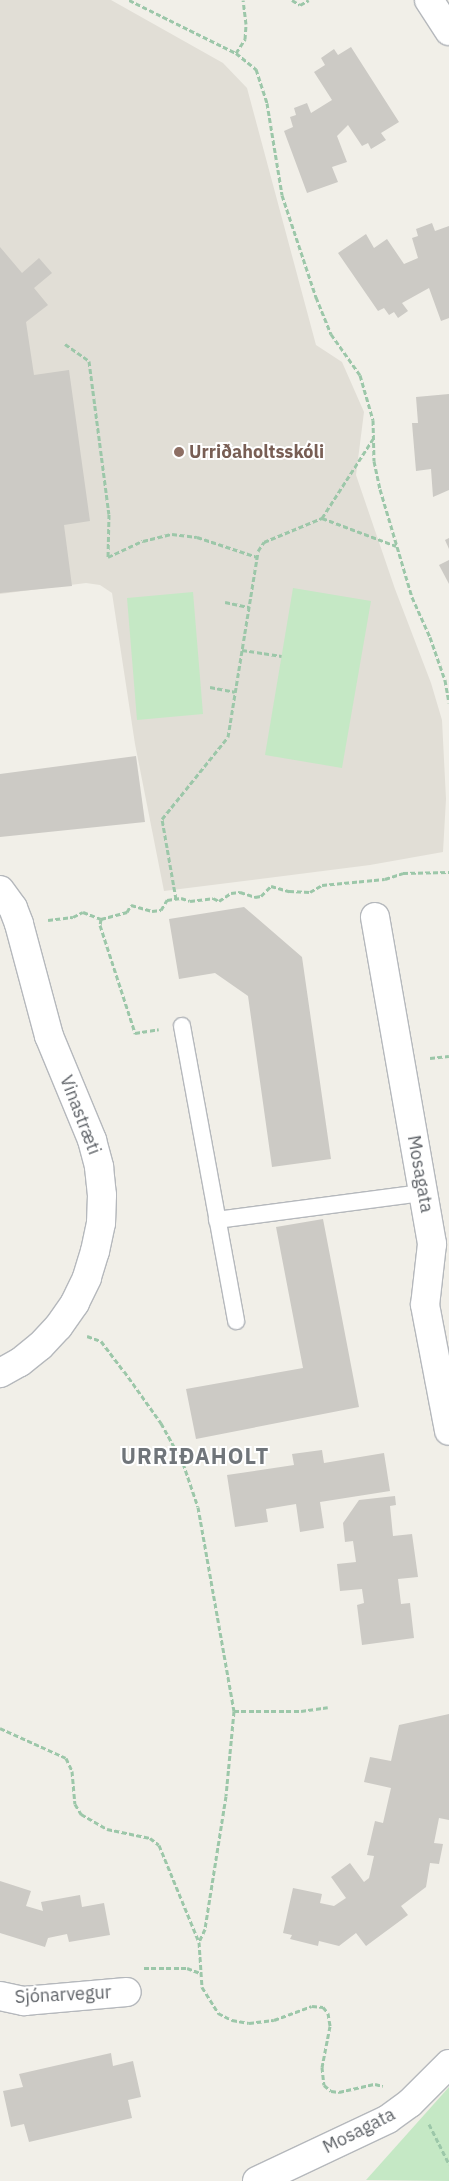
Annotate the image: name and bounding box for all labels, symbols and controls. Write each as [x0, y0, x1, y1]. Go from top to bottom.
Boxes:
place label: Urriðaholtsskóli [189, 441, 324, 463]
marker: Urriðaholtsskóli [173, 446, 185, 458]
street label: Vinastræti [55, 1072, 105, 1158]
street label: Mosagata [403, 1134, 437, 1214]
district label: URRIÐAHOLT [119, 1443, 271, 1469]
street label: Sjónarvegur [14, 1982, 112, 2008]
street label: Mosagata [319, 2104, 399, 2158]

